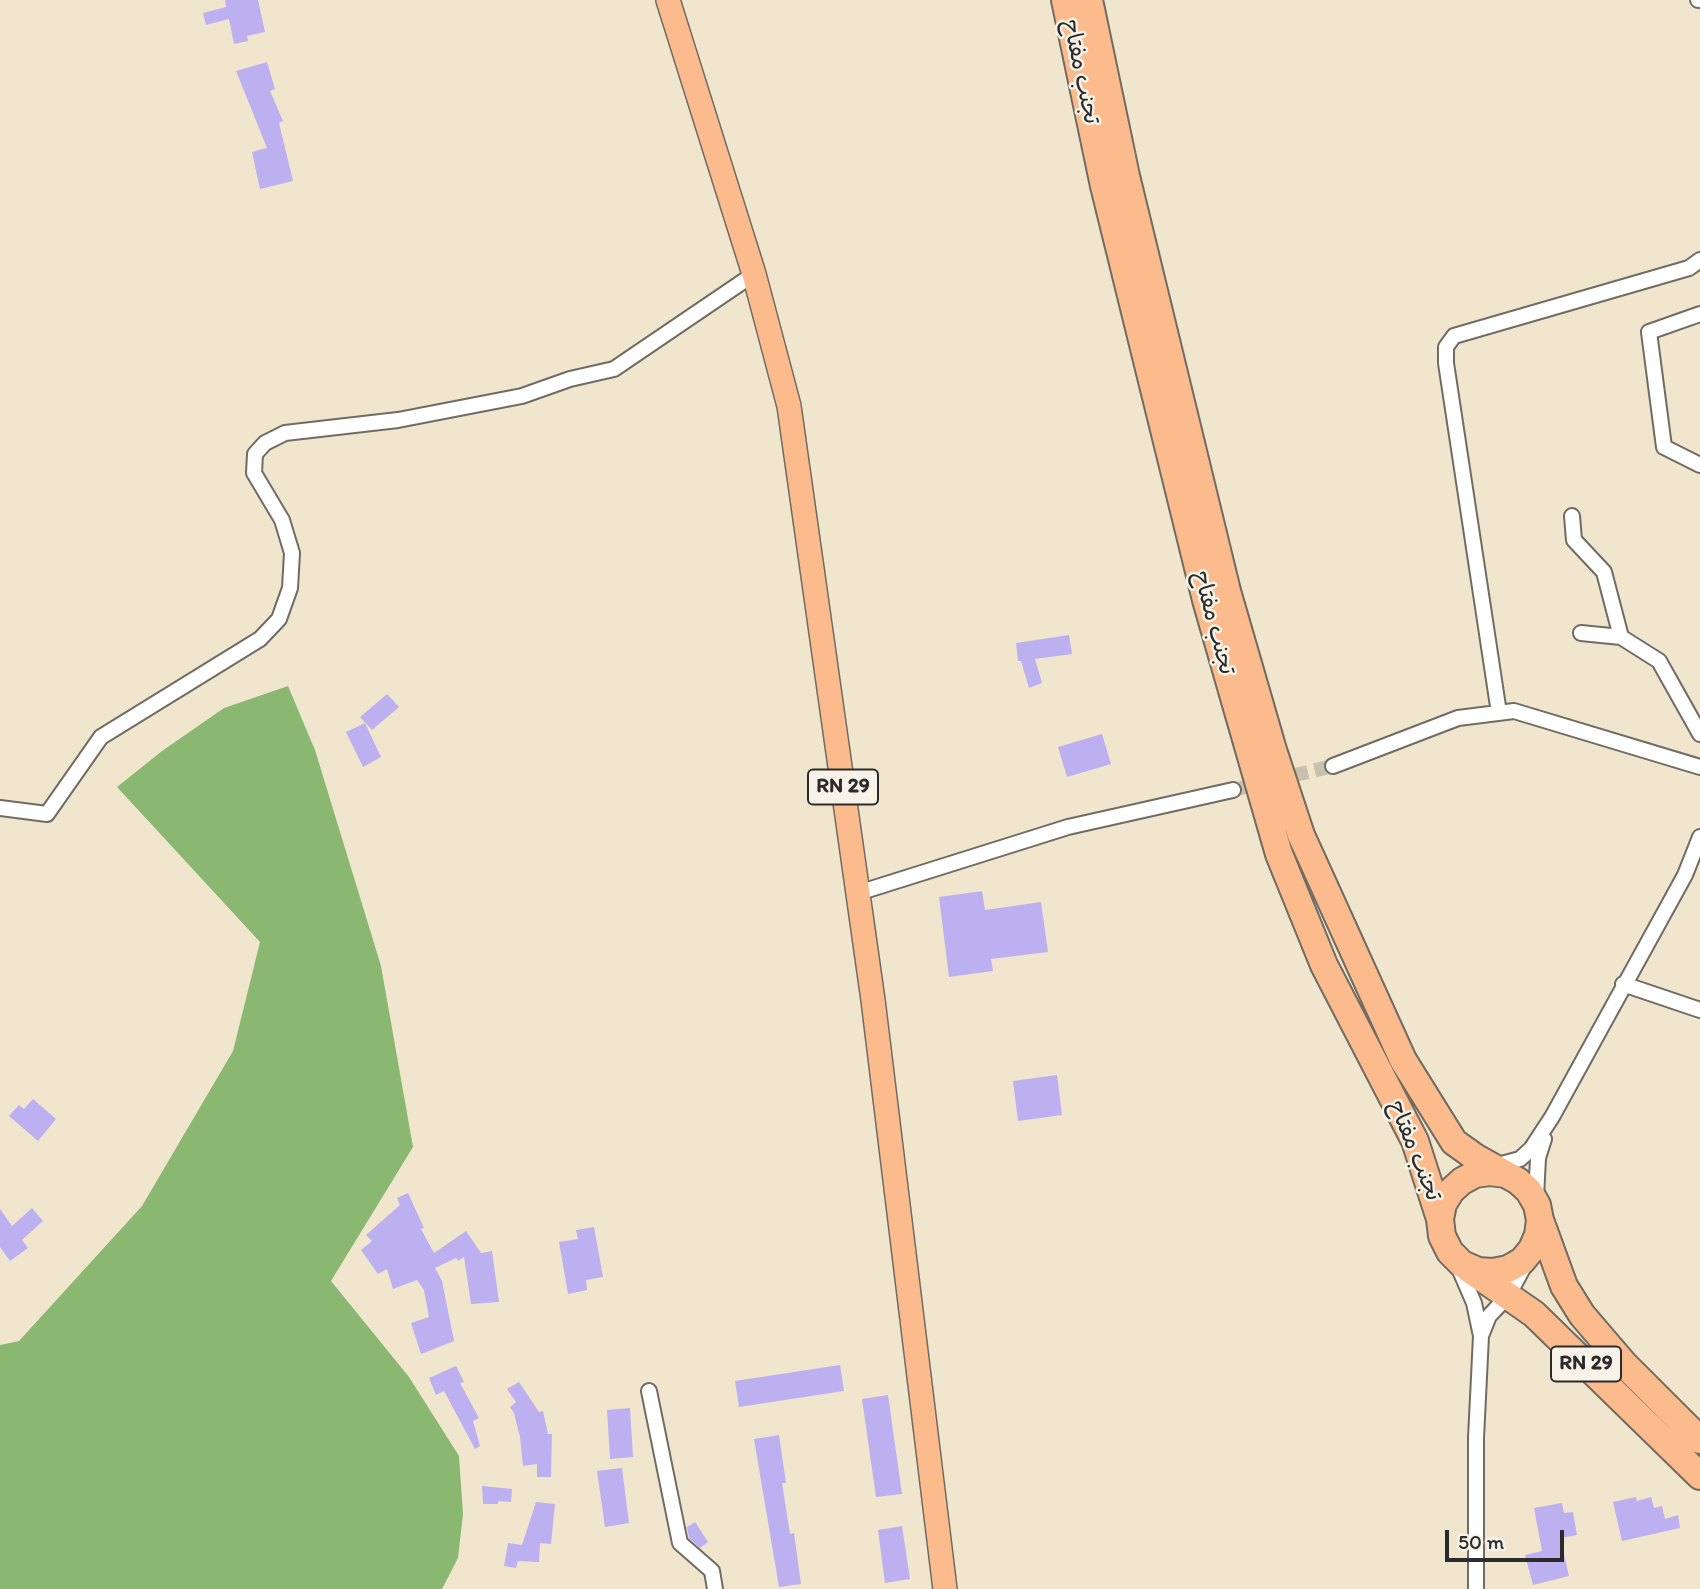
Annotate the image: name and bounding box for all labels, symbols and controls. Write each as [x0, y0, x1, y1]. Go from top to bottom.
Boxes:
street label: تجنب مفتاح [1055, 17, 1105, 127]
street label: تجنب مفتاح [1186, 568, 1240, 678]
road number: RN 29 [808, 770, 878, 804]
street label: تجنب مفتاح [1381, 1096, 1447, 1206]
road number: RN 29 [1551, 1346, 1621, 1382]
scale bar [1448, 1516, 1567, 1560]
text: 50 m [1458, 1529, 1504, 1554]

